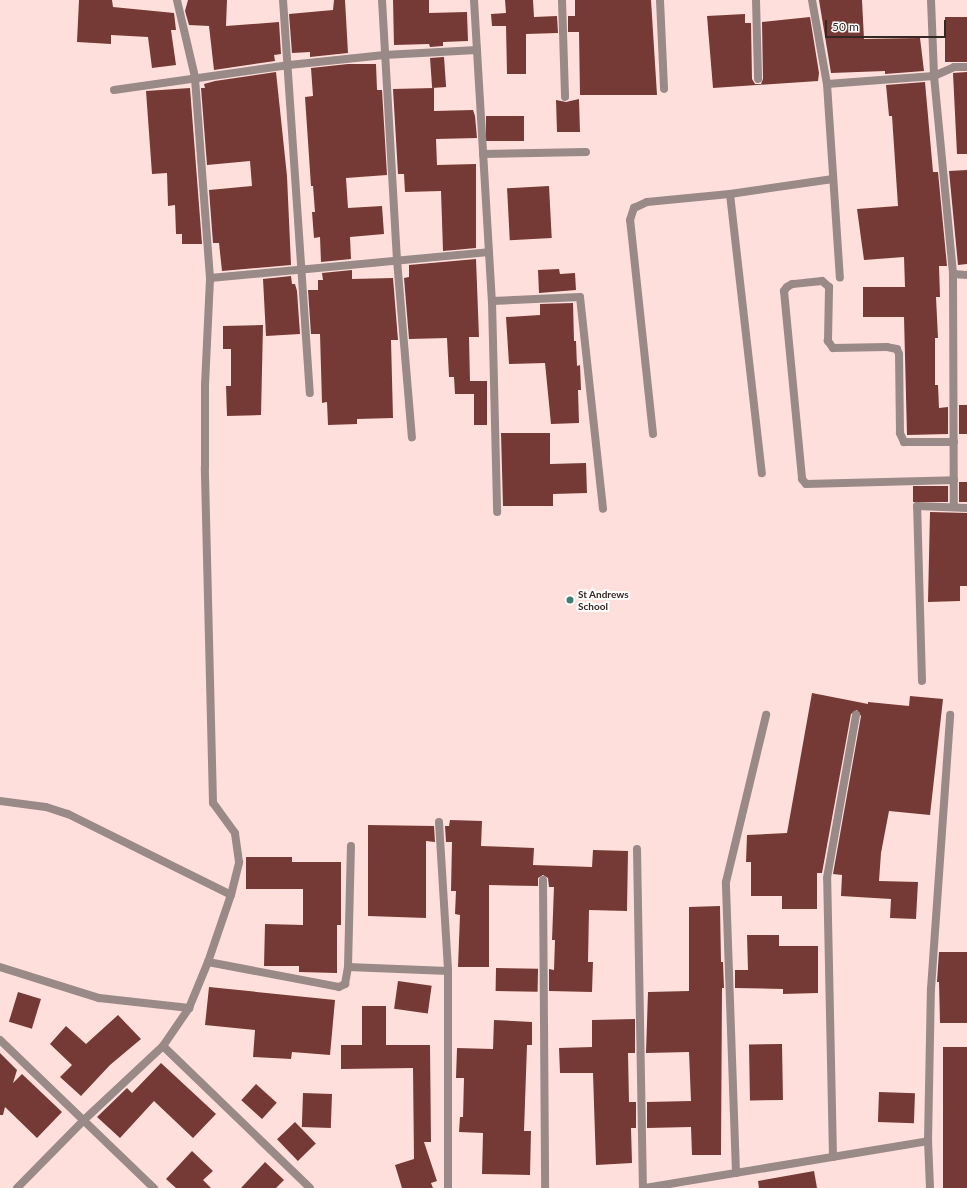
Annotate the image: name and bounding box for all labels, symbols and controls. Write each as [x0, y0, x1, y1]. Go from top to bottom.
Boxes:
scale bar [827, 12, 948, 38]
text: 50 m [832, 19, 859, 34]
place label: St Andrews School [578, 588, 629, 612]
marker: St Andrews School [565, 595, 575, 605]

